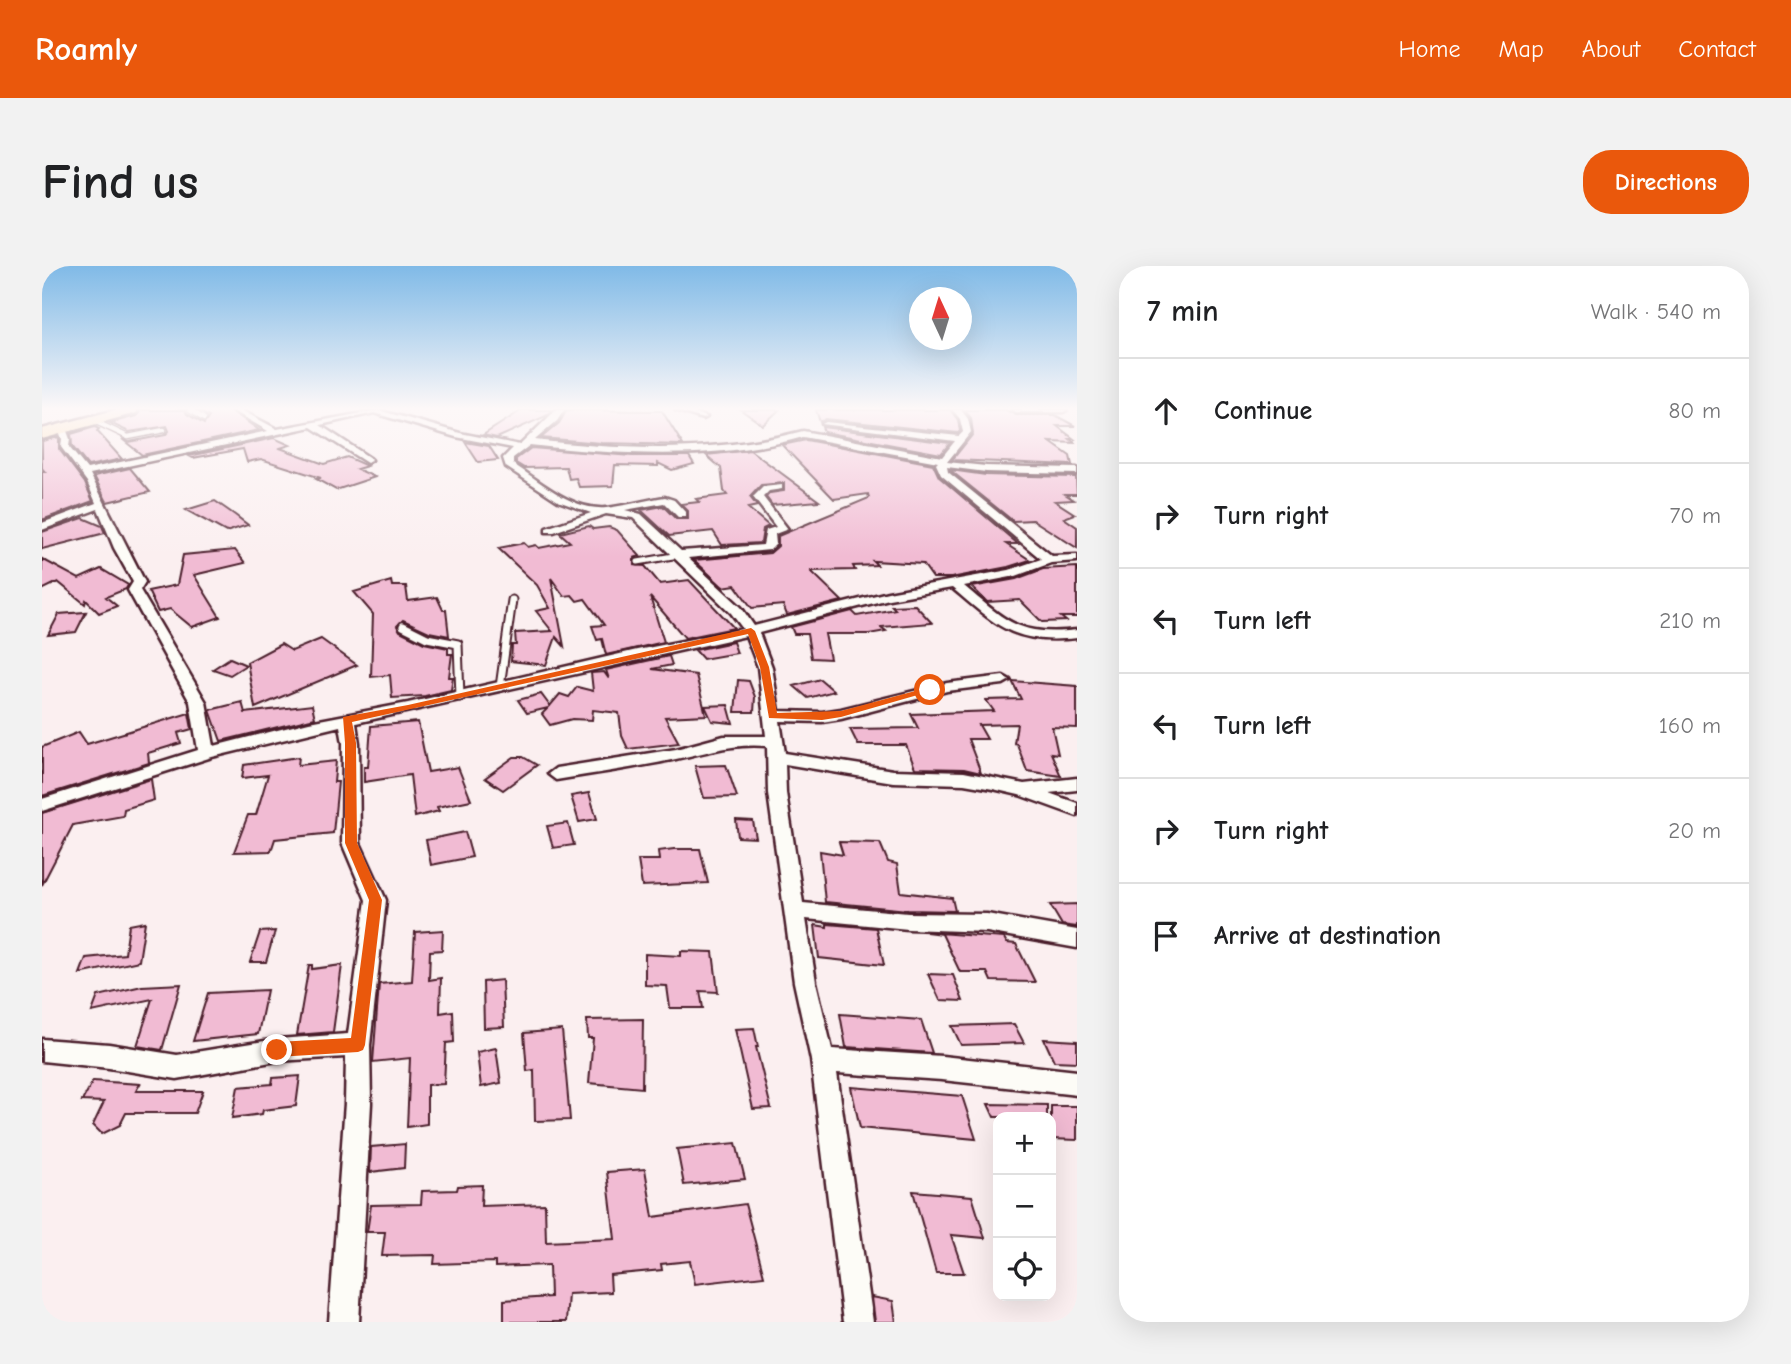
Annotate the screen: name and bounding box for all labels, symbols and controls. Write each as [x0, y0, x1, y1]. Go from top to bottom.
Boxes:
text: Roamly [35, 30, 137, 68]
text: Home [1399, 35, 1460, 63]
text: Map [1498, 35, 1544, 63]
text: About [1582, 35, 1640, 63]
text: Contact [1678, 35, 1756, 63]
button: Directions [1583, 150, 1749, 214]
text: Find us [42, 154, 198, 210]
north arrow [909, 287, 972, 350]
text: 7 min [1147, 294, 1219, 329]
text: Walk · 540 m [1591, 298, 1721, 325]
icon: ahead [1147, 392, 1185, 430]
text: Continue [1214, 396, 1312, 426]
text: 80 m [1668, 397, 1721, 424]
icon: right [1147, 497, 1185, 535]
text: Turn right [1214, 501, 1328, 531]
text: 70 m [1669, 502, 1721, 529]
icon: left [1147, 602, 1185, 640]
text: Turn left [1214, 606, 1311, 636]
text: 210 m [1659, 607, 1721, 634]
route start [914, 674, 945, 705]
icon: left [1147, 707, 1185, 745]
text: Turn left [1214, 711, 1311, 741]
text: 160 m [1659, 712, 1721, 739]
icon: right [1147, 812, 1185, 850]
text: Turn right [1214, 816, 1328, 846]
text: 20 m [1668, 817, 1721, 844]
icon: arrive [1147, 917, 1185, 955]
text: Arrive at destination [1214, 921, 1441, 951]
route end [261, 1034, 292, 1065]
map controls [993, 1112, 1056, 1301]
button: + [993, 1112, 1056, 1175]
button: − [993, 1175, 1056, 1238]
button: locate [993, 1238, 1056, 1301]

